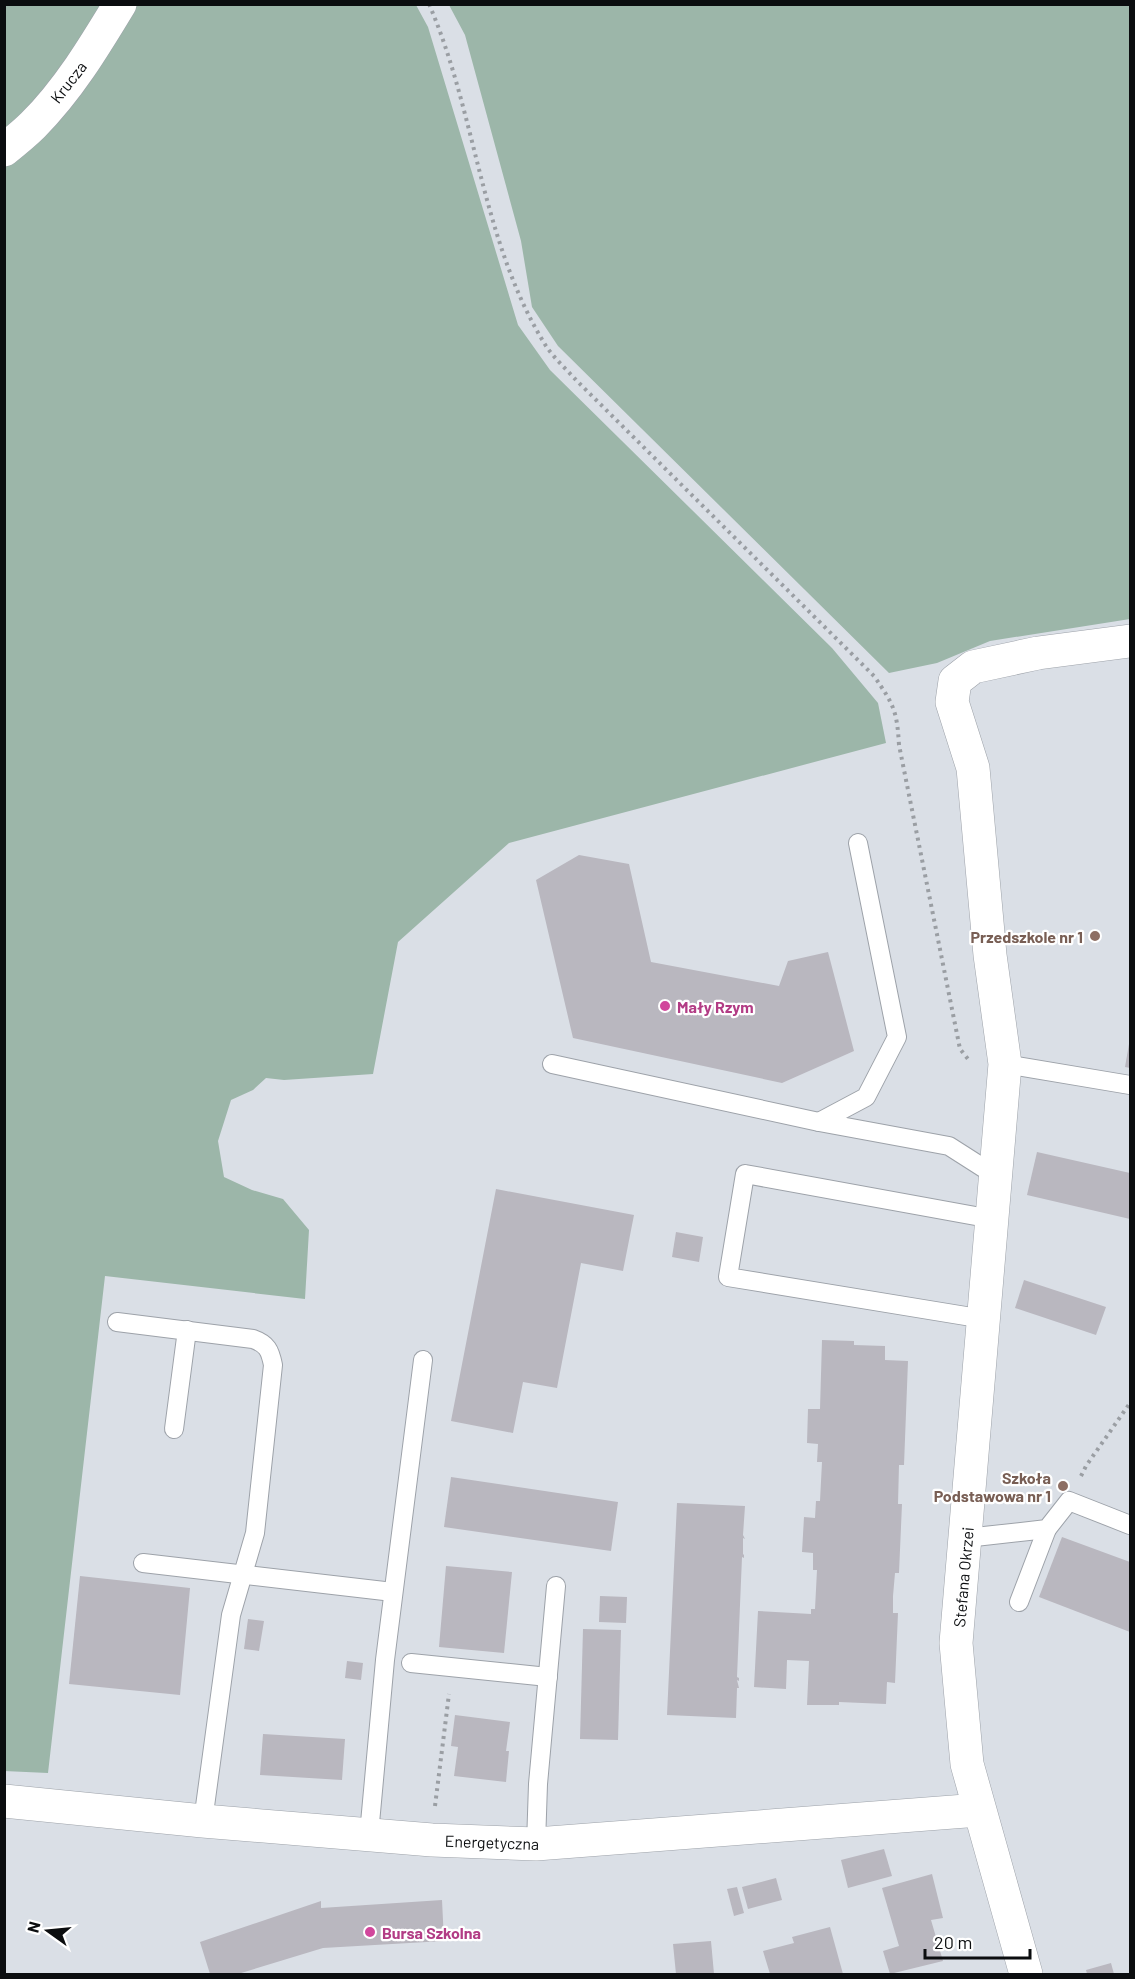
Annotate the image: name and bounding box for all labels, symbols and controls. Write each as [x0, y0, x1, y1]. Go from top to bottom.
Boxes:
street label: Krucza [46, 57, 90, 107]
place label: Przedszkole nr 1 [970, 927, 1083, 946]
marker: Przedszkole nr 1 [1088, 929, 1102, 943]
place label: Mały Rzym [677, 997, 754, 1016]
marker: Mały Rzym [658, 999, 672, 1013]
place label: Szkoła Podstawowa nr 1 [934, 1468, 1051, 1505]
marker: Szkoła Podstawowa nr 1 [1056, 1479, 1070, 1493]
street label: Stefana Okrzei [949, 1526, 977, 1628]
street label: Energetyczna [444, 1831, 540, 1853]
north arrow [18, 1901, 78, 1961]
text: N [22, 1919, 44, 1935]
scale bar [925, 1922, 1030, 1960]
place label: Bursa Szkolna [382, 1923, 481, 1942]
marker: Bursa Szkolna [363, 1925, 377, 1939]
text: 20 m [934, 1931, 972, 1953]

